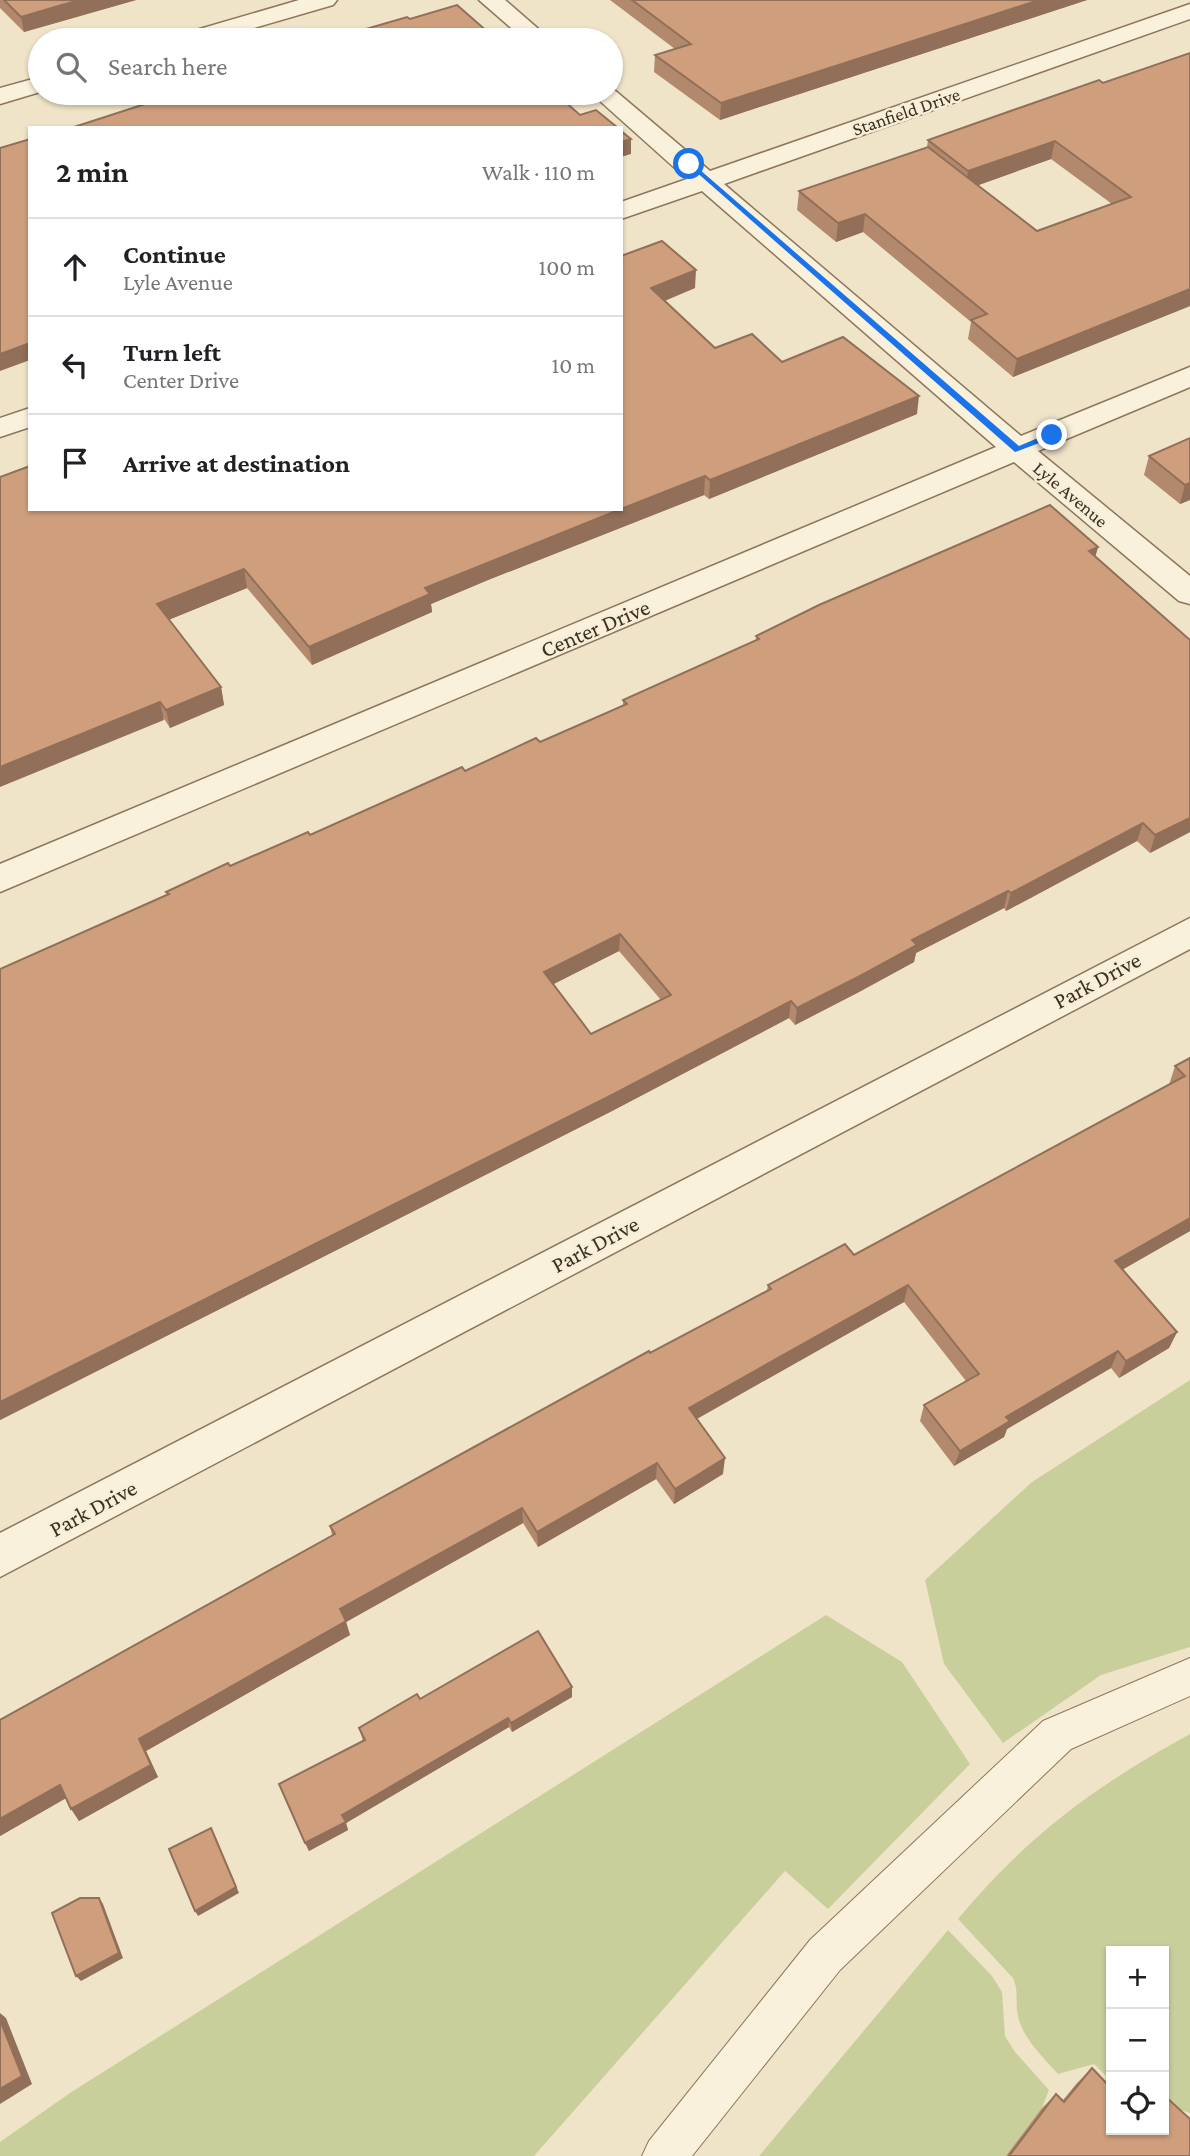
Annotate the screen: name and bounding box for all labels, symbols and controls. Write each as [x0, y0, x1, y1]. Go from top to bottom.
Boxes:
search box [28, 28, 623, 105]
icon: search [52, 48, 90, 86]
text: Search here [108, 52, 227, 81]
street label: Stanfield Drive [850, 83, 963, 140]
route start [673, 148, 704, 179]
text: 2 min [56, 155, 128, 188]
text: Walk · 110 m [482, 159, 595, 185]
text: Continue [123, 240, 226, 269]
icon: ahead [56, 248, 94, 286]
text: 100 m [539, 254, 595, 280]
text: Lyle Avenue [123, 269, 233, 295]
text: Turn left [123, 338, 221, 367]
icon: left [56, 346, 94, 384]
text: 10 m [552, 352, 595, 378]
text: Center Drive [123, 367, 239, 393]
route end [1036, 419, 1067, 450]
icon: arrive [56, 444, 94, 482]
text: Arrive at destination [123, 449, 350, 478]
street label: Lyle Avenue [1029, 457, 1112, 532]
street label: Center Drive [537, 593, 653, 663]
street label: Park Drive [1049, 946, 1145, 1014]
street label: Park Drive [547, 1210, 643, 1278]
street label: Park Drive [45, 1474, 141, 1542]
map controls [1106, 1946, 1169, 2135]
button: + [1106, 1946, 1169, 2009]
button: − [1106, 2009, 1169, 2072]
button: locate [1106, 2072, 1169, 2135]

